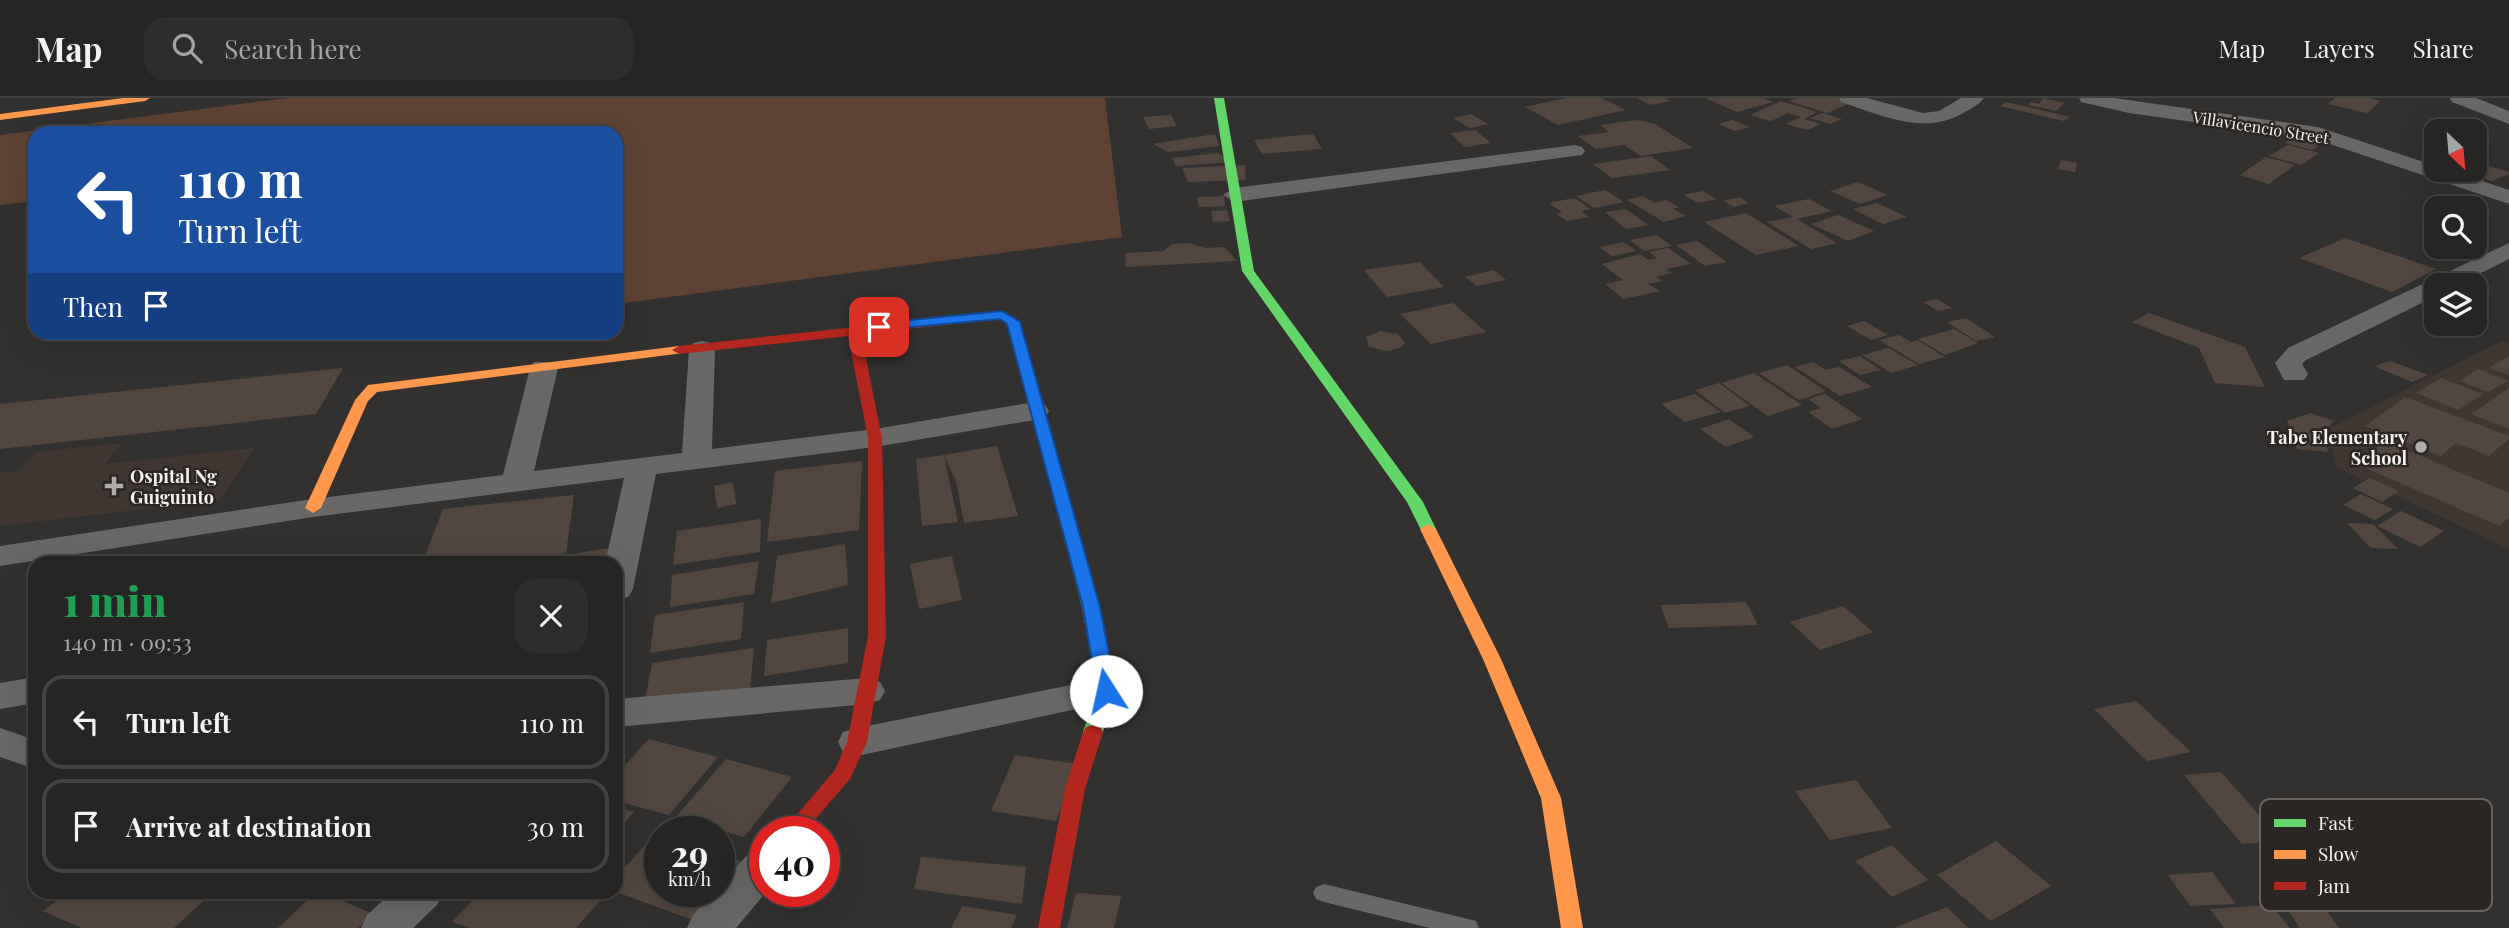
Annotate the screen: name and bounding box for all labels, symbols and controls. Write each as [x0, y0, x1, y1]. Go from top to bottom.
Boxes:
search box [144, 17, 634, 80]
text: Map [35, 26, 102, 70]
icon: search [168, 29, 206, 67]
text: Search here [224, 31, 362, 66]
text: Map [2219, 32, 2265, 64]
text: Layers [2303, 32, 2375, 64]
text: Share [2413, 32, 2474, 64]
street label: Villavicencio Street [2190, 106, 2331, 148]
north arrow [2424, 119, 2487, 182]
map controls [2424, 119, 2487, 336]
text: 110 m [178, 145, 303, 210]
icon: left [63, 154, 154, 245]
button: search [2424, 196, 2487, 259]
text: Turn left [178, 208, 302, 251]
button: layers [2424, 273, 2487, 336]
icon: arrive [137, 287, 175, 325]
text: Then [63, 289, 123, 324]
pin [849, 297, 909, 357]
icon: arrive [860, 308, 898, 346]
place label: Tabe Elementary School [2267, 425, 2408, 470]
marker: Tabe Elementary School [2413, 439, 2429, 455]
place label: Ospital Ng Guiguinto [130, 464, 217, 509]
marker: Ospital Ng Guiguinto [104, 476, 124, 496]
text: 1 min [63, 572, 167, 628]
button: close [514, 579, 588, 653]
text: 140 m · 09:53 [63, 626, 192, 657]
position arrow [1069, 654, 1143, 728]
icon: left [67, 703, 105, 741]
text: Turn left [126, 705, 231, 740]
text: 110 m [520, 705, 584, 740]
legend [2260, 799, 2492, 911]
icon: arrive [67, 807, 105, 845]
text: Arrive at destination [126, 809, 372, 844]
text: 30 m [527, 809, 584, 844]
text: Fast [2318, 809, 2354, 835]
speed limit sign: 40 [749, 816, 840, 907]
text: 29 [671, 829, 708, 876]
text: Slow [2318, 840, 2359, 866]
text: km/h [668, 867, 711, 891]
text: Jam [2317, 872, 2350, 898]

